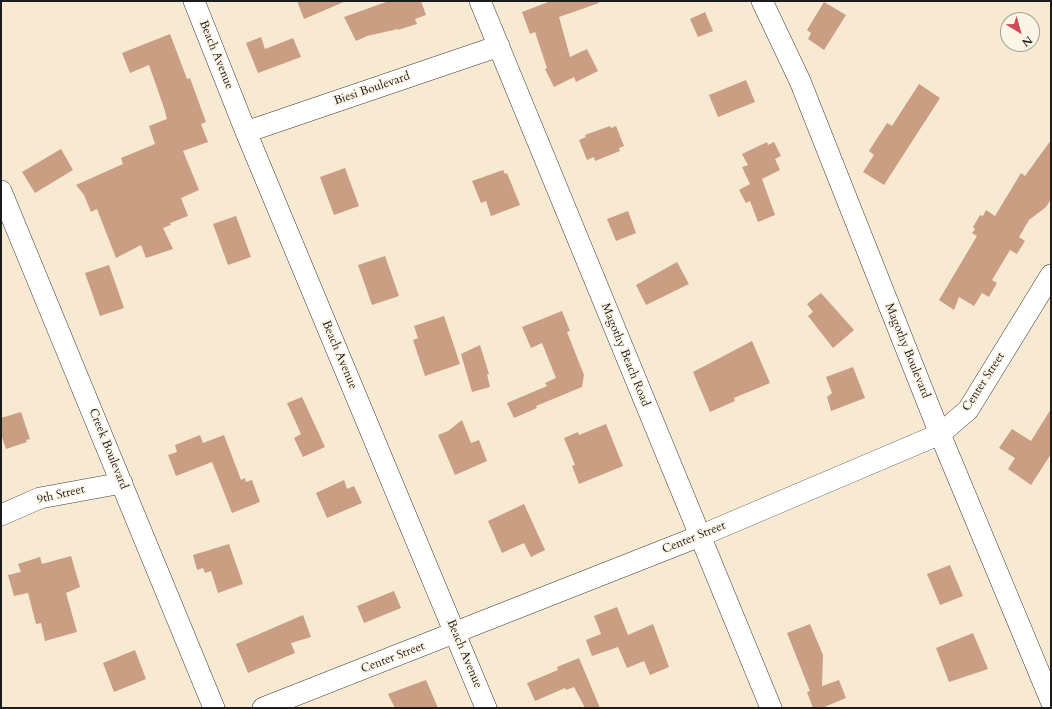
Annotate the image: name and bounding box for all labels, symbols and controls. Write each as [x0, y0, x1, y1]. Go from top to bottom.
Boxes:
north arrow [1000, 12, 1040, 52]
street label: Beach Avenue [196, 18, 236, 92]
text: N [1019, 32, 1035, 50]
street label: Biesi Boulevard [332, 69, 412, 109]
street label: Magothy Beach Road [598, 301, 652, 409]
street label: Magothy Boulevard [881, 301, 933, 401]
street label: Beach Avenue [318, 319, 360, 391]
street label: Center Street [960, 350, 1008, 414]
street label: Creek Boulevard [85, 407, 131, 491]
street label: 9th Street [36, 483, 86, 507]
street label: Center Street [660, 519, 728, 557]
street label: Beach Avenue [443, 618, 485, 690]
street label: Center Street [359, 639, 427, 677]

